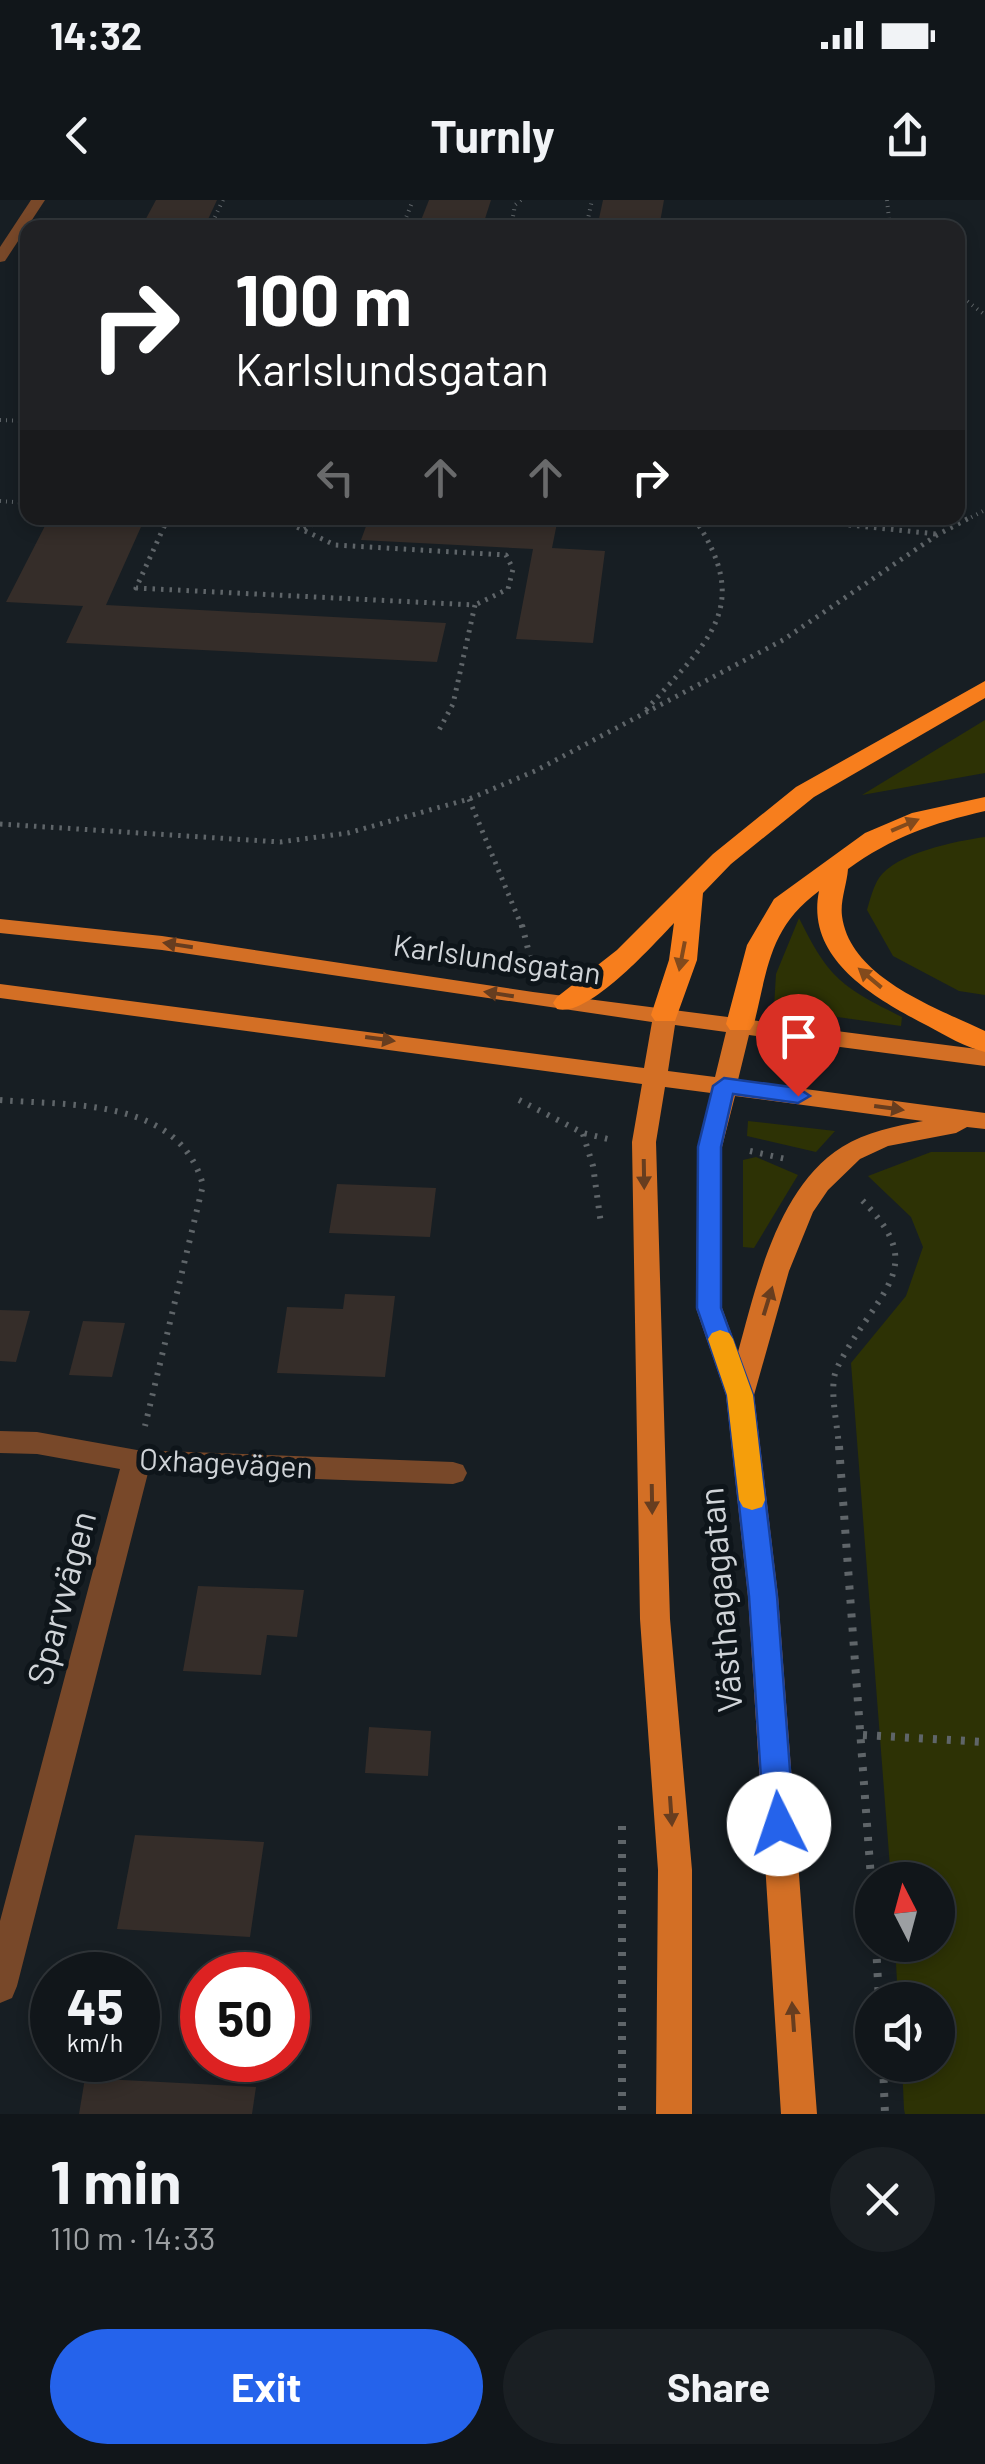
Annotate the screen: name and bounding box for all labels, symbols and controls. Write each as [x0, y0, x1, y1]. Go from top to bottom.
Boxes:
text: 14:32 [50, 12, 142, 58]
icon: back [50, 108, 105, 163]
text: Turnly [430, 108, 555, 162]
icon: share [880, 108, 935, 163]
text: 100 m [235, 256, 412, 340]
icon: right [70, 260, 200, 390]
text: Karlslundsgatan [235, 341, 549, 395]
icon: left [308, 450, 363, 505]
icon: ahead [413, 450, 468, 505]
icon: ahead [518, 450, 573, 505]
icon: right [623, 450, 678, 505]
one-way arrow [890, 817, 920, 833]
street label: Karlslundsgatan [391, 926, 603, 990]
one-way arrow [162, 937, 193, 952]
one-way arrow [674, 940, 690, 971]
one-way arrow [858, 967, 883, 989]
one-way arrow [483, 986, 515, 1001]
pin [756, 994, 841, 1097]
icon: arrive [771, 1009, 826, 1064]
one-way arrow [364, 1031, 396, 1047]
one-way arrow [873, 1100, 905, 1116]
one-way arrow [637, 1159, 653, 1191]
one-way arrow [761, 1286, 776, 1316]
street label: Oxhagevägen [139, 1439, 314, 1485]
one-way arrow [644, 1484, 660, 1516]
street label: Västhagagatan [688, 1486, 750, 1714]
street label: Sparvvägen [17, 1506, 103, 1689]
position arrow [727, 1772, 831, 1876]
one-way arrow [663, 1795, 679, 1827]
north arrow [855, 1862, 955, 1962]
map controls [855, 1862, 955, 2082]
speed limit sign: 50 [180, 1952, 310, 2082]
text: 45 [66, 1975, 124, 2035]
button: sound [855, 1982, 955, 2082]
one-way arrow [785, 2000, 801, 2032]
text: km/h [67, 2027, 123, 2057]
text: 1 min [50, 2144, 181, 2216]
button: close [830, 2147, 935, 2252]
text: 110 m · 14:33 [50, 2218, 216, 2256]
button: Exit [50, 2329, 483, 2444]
button: Share [503, 2329, 935, 2444]

